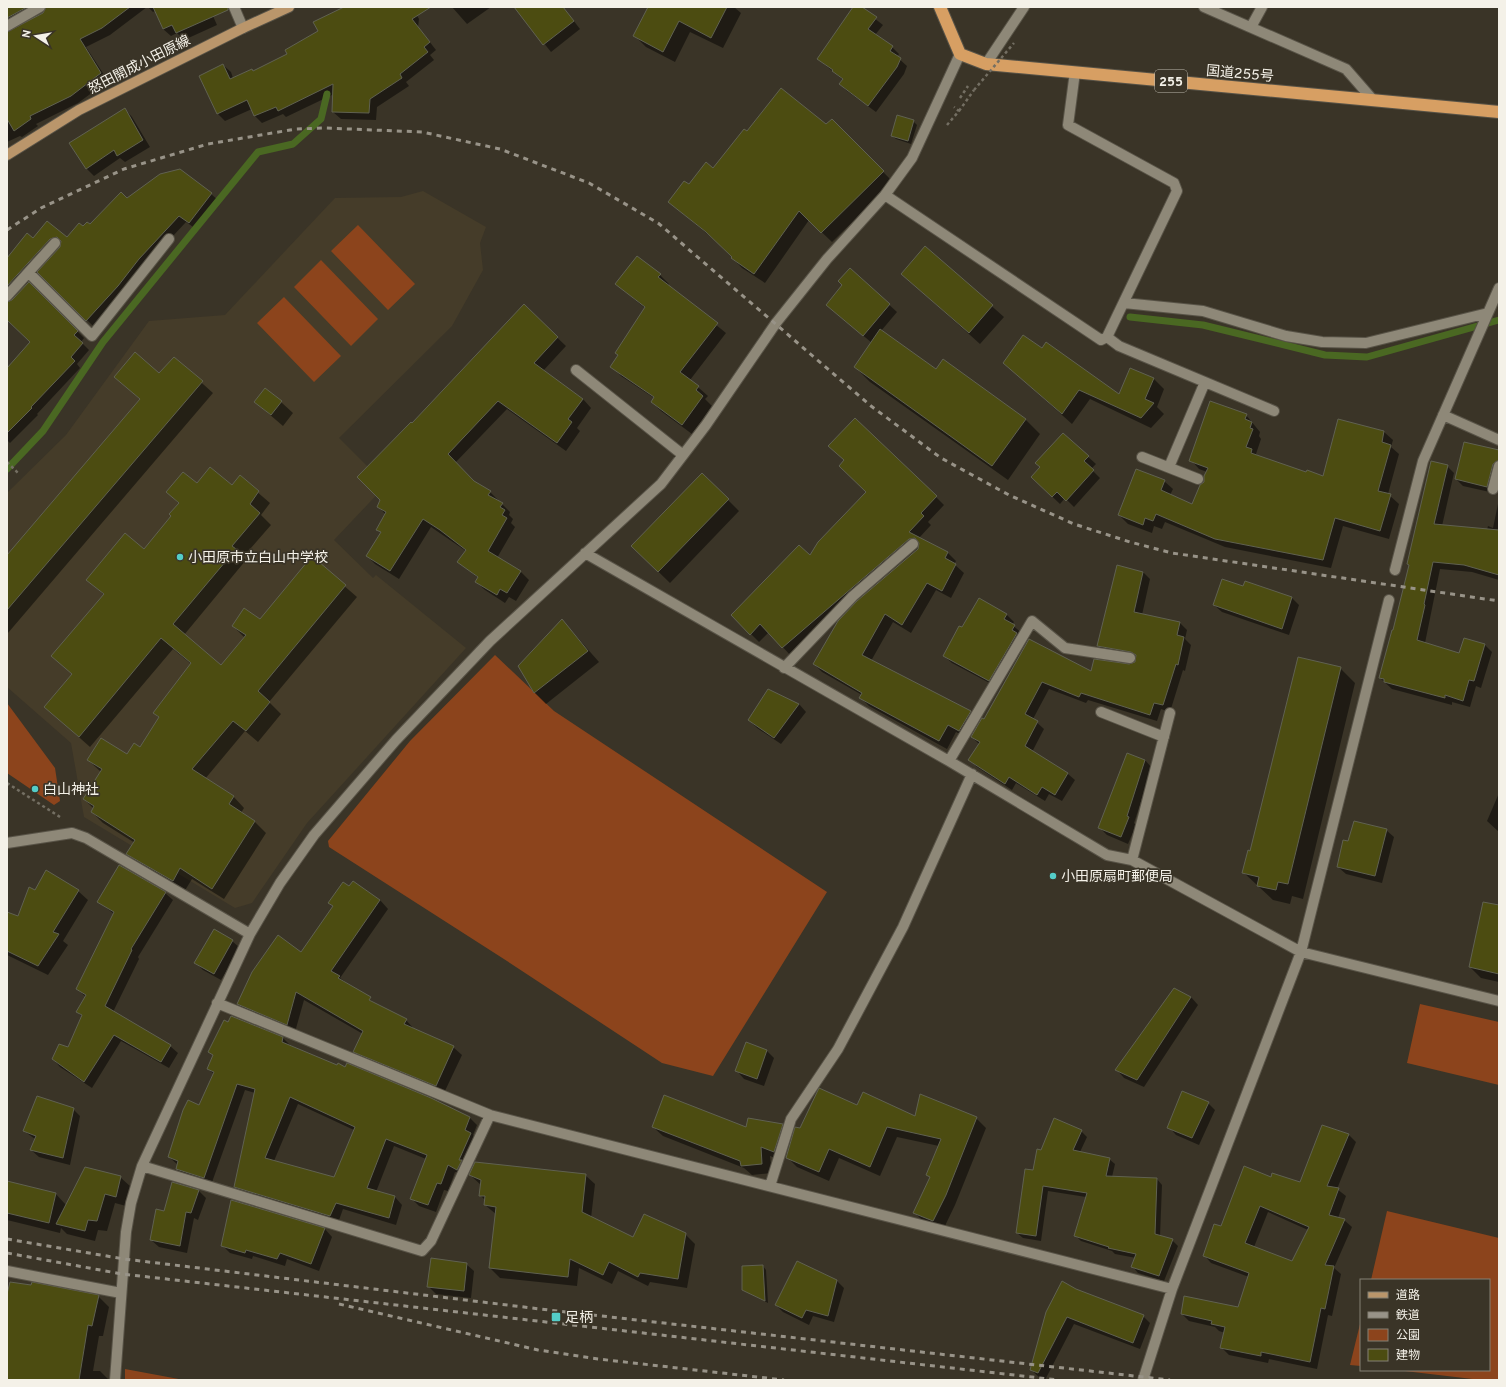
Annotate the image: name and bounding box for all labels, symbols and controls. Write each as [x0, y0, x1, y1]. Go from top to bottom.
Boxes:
north arrow [16, 16, 56, 56]
text: N [20, 29, 35, 39]
street label: 怒田開成小田原線 [86, 32, 193, 98]
street label: 国道255号 [1205, 63, 1274, 86]
road number: 255 [1155, 70, 1187, 92]
place label: 小田原市立白山中学校 [188, 550, 328, 567]
marker: 小田原市立白山中学校 [175, 552, 185, 562]
place label: 白山神社 [43, 782, 99, 799]
marker: 白山神社 [30, 784, 40, 794]
place label: 小田原扇町郵便局 [1061, 869, 1173, 886]
marker: 小田原扇町郵便局 [1048, 871, 1058, 881]
legend [1360, 1279, 1490, 1371]
text: 道路 [1396, 1288, 1420, 1304]
text: 鉄道 [1396, 1308, 1420, 1324]
place label: 足柄 [565, 1310, 593, 1327]
marker: 足柄 [550, 1311, 562, 1323]
text: 公園 [1396, 1328, 1420, 1344]
text: 建物 [1396, 1348, 1420, 1364]

